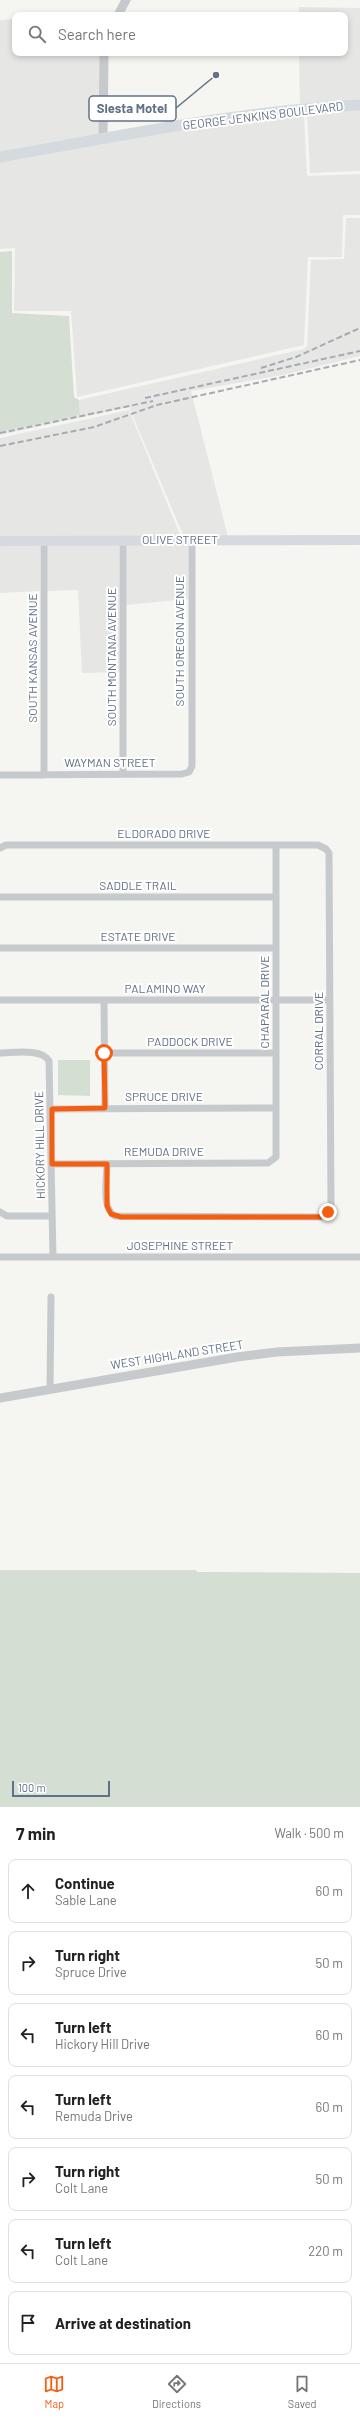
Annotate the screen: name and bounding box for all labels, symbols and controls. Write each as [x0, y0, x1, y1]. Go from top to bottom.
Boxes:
search box [12, 12, 348, 56]
icon: search [26, 23, 48, 45]
text: Search here [58, 25, 136, 43]
callout: Siesta Motel [89, 96, 176, 121]
street label: GEORGE JENKINS BOULEVARD [182, 98, 344, 132]
text: Siesta Motel [97, 100, 167, 116]
street label: OLIVE STREET [142, 532, 218, 546]
street label: SOUTH OREGON AVENUE [172, 576, 186, 706]
street label: SOUTH MONTANA AVENUE [104, 588, 118, 726]
street label: SOUTH KANSAS AVENUE [25, 593, 39, 723]
street label: WAYMAN STREET [64, 755, 156, 769]
street label: ELDORADO DRIVE [117, 826, 211, 840]
street label: SADDLE TRAIL [99, 878, 177, 892]
street label: ESTATE DRIVE [100, 929, 176, 943]
street label: CHAPARAL DRIVE [257, 956, 271, 1048]
street label: PALAMINO WAY [124, 981, 206, 995]
street label: CORRAL DRIVE [311, 992, 325, 1070]
street label: PADDOCK DRIVE [147, 1034, 233, 1048]
route start [95, 1044, 113, 1062]
street label: SPRUCE DRIVE [125, 1089, 203, 1103]
street label: HICKORY HILL DRIVE [31, 1091, 47, 1199]
street label: REMUDA DRIVE [124, 1144, 204, 1158]
route end [319, 1203, 337, 1221]
street label: JOSEPHINE STREET [127, 1238, 233, 1252]
street label: WEST HIGHLAND STREET [109, 1337, 244, 1371]
scale bar [12, 1779, 110, 1798]
text: 100 m [18, 1781, 46, 1794]
text: 7 min [16, 1823, 56, 1843]
text: Walk · 500 m [274, 1825, 344, 1841]
text: Continue [55, 1874, 115, 1892]
icon: ahead [17, 1880, 39, 1902]
text: 60 m [316, 1883, 343, 1899]
text: Sable Lane [55, 1892, 117, 1908]
text: Turn right [55, 1946, 120, 1964]
icon: right [17, 1952, 39, 1974]
text: 50 m [316, 1955, 343, 1971]
text: Spruce Drive [55, 1964, 127, 1980]
text: Turn left [55, 2018, 111, 2036]
icon: left [17, 2024, 39, 2046]
text: 60 m [316, 2027, 343, 2043]
text: Hickory Hill Drive [55, 2036, 150, 2052]
text: Turn left [55, 2090, 111, 2108]
icon: left [17, 2096, 39, 2118]
text: 60 m [316, 2099, 343, 2115]
text: Remuda Drive [55, 2108, 133, 2124]
text: Turn right [55, 2162, 120, 2180]
icon: right [17, 2168, 39, 2190]
text: 50 m [316, 2171, 343, 2187]
text: Colt Lane [55, 2180, 108, 2196]
text: Turn left [55, 2234, 111, 2252]
icon: left [17, 2240, 39, 2262]
text: 220 m [308, 2243, 343, 2259]
text: Colt Lane [55, 2252, 108, 2268]
icon: arrive [17, 2312, 39, 2334]
text: Arrive at destination [55, 2314, 191, 2332]
tab: Map [43, 2373, 65, 2410]
tab: Directions [152, 2373, 201, 2410]
tab: Saved [288, 2373, 317, 2410]

